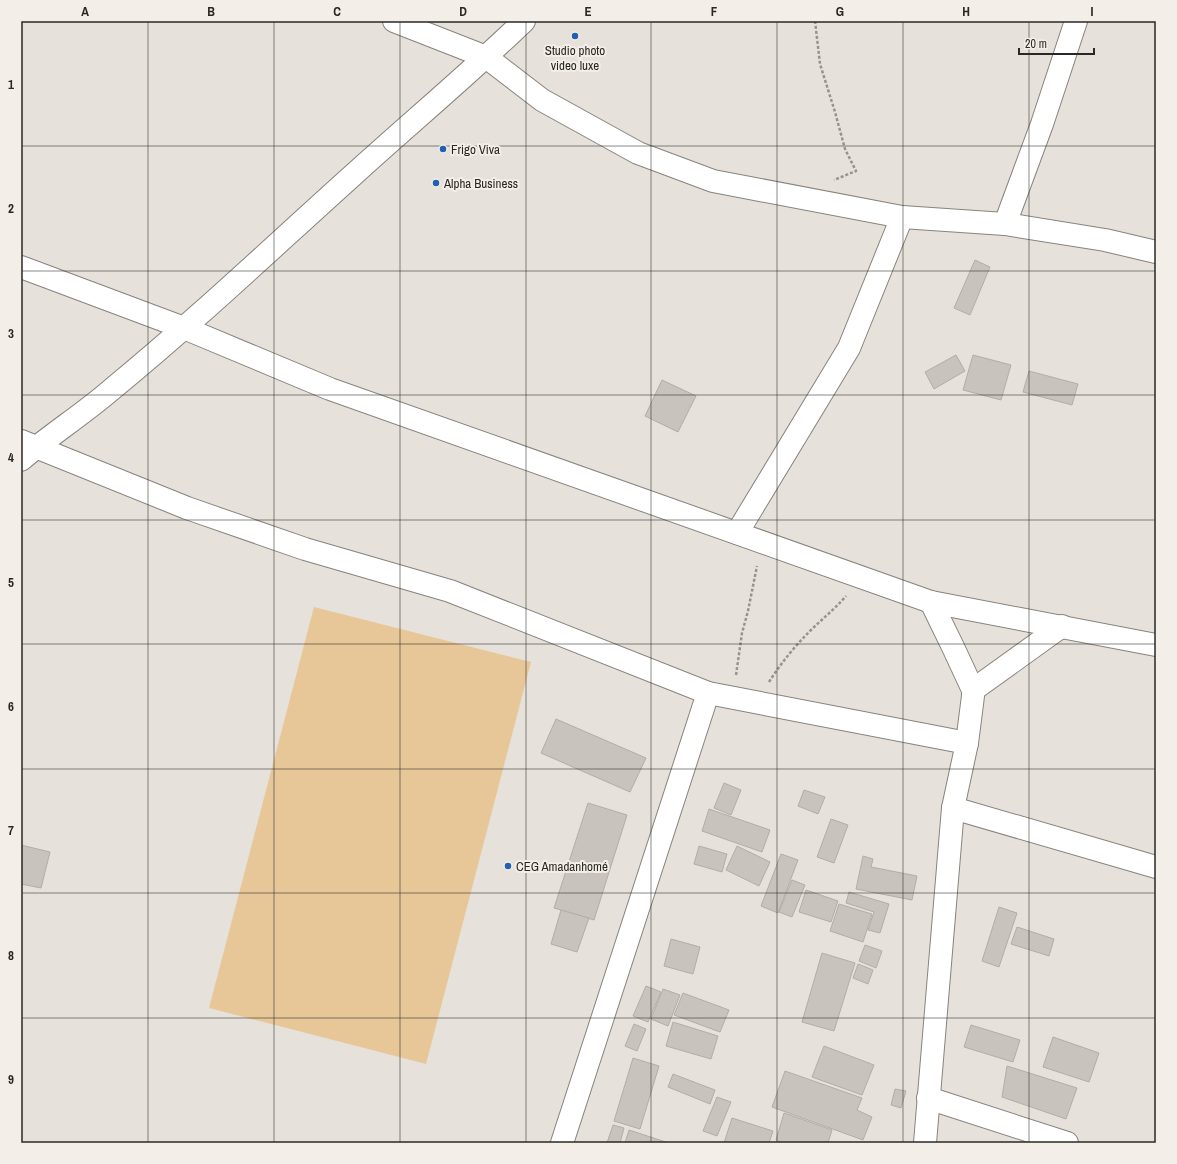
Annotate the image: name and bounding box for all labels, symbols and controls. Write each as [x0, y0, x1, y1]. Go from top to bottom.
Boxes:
text: A [81, 3, 89, 20]
text: B [207, 3, 215, 20]
text: C [333, 3, 341, 20]
text: D [459, 3, 467, 20]
text: E [584, 3, 592, 20]
text: F [711, 3, 718, 20]
text: G [836, 3, 844, 20]
text: H [962, 3, 970, 20]
text: I [1091, 3, 1094, 20]
scale bar [1019, 30, 1094, 56]
marker: Studio photo video luxe [570, 31, 580, 41]
text: 20 m [1025, 36, 1047, 52]
place label: Studio photo video luxe [545, 42, 605, 74]
text: 1 [8, 76, 14, 93]
place label: Frigo Viva [451, 141, 500, 158]
marker: Frigo Viva [438, 144, 448, 154]
place label: Alpha Business [443, 175, 518, 192]
marker: Alpha Business [431, 178, 441, 188]
text: 2 [8, 200, 14, 217]
text: 3 [8, 325, 14, 342]
text: 4 [8, 449, 14, 466]
text: 5 [8, 574, 14, 591]
text: 6 [8, 698, 14, 715]
text: 7 [8, 822, 14, 839]
place label: CEG Amadanhomé [516, 858, 608, 875]
marker: CEG Amadanhomé [503, 861, 513, 871]
text: 8 [8, 947, 14, 964]
text: 9 [8, 1071, 14, 1088]

